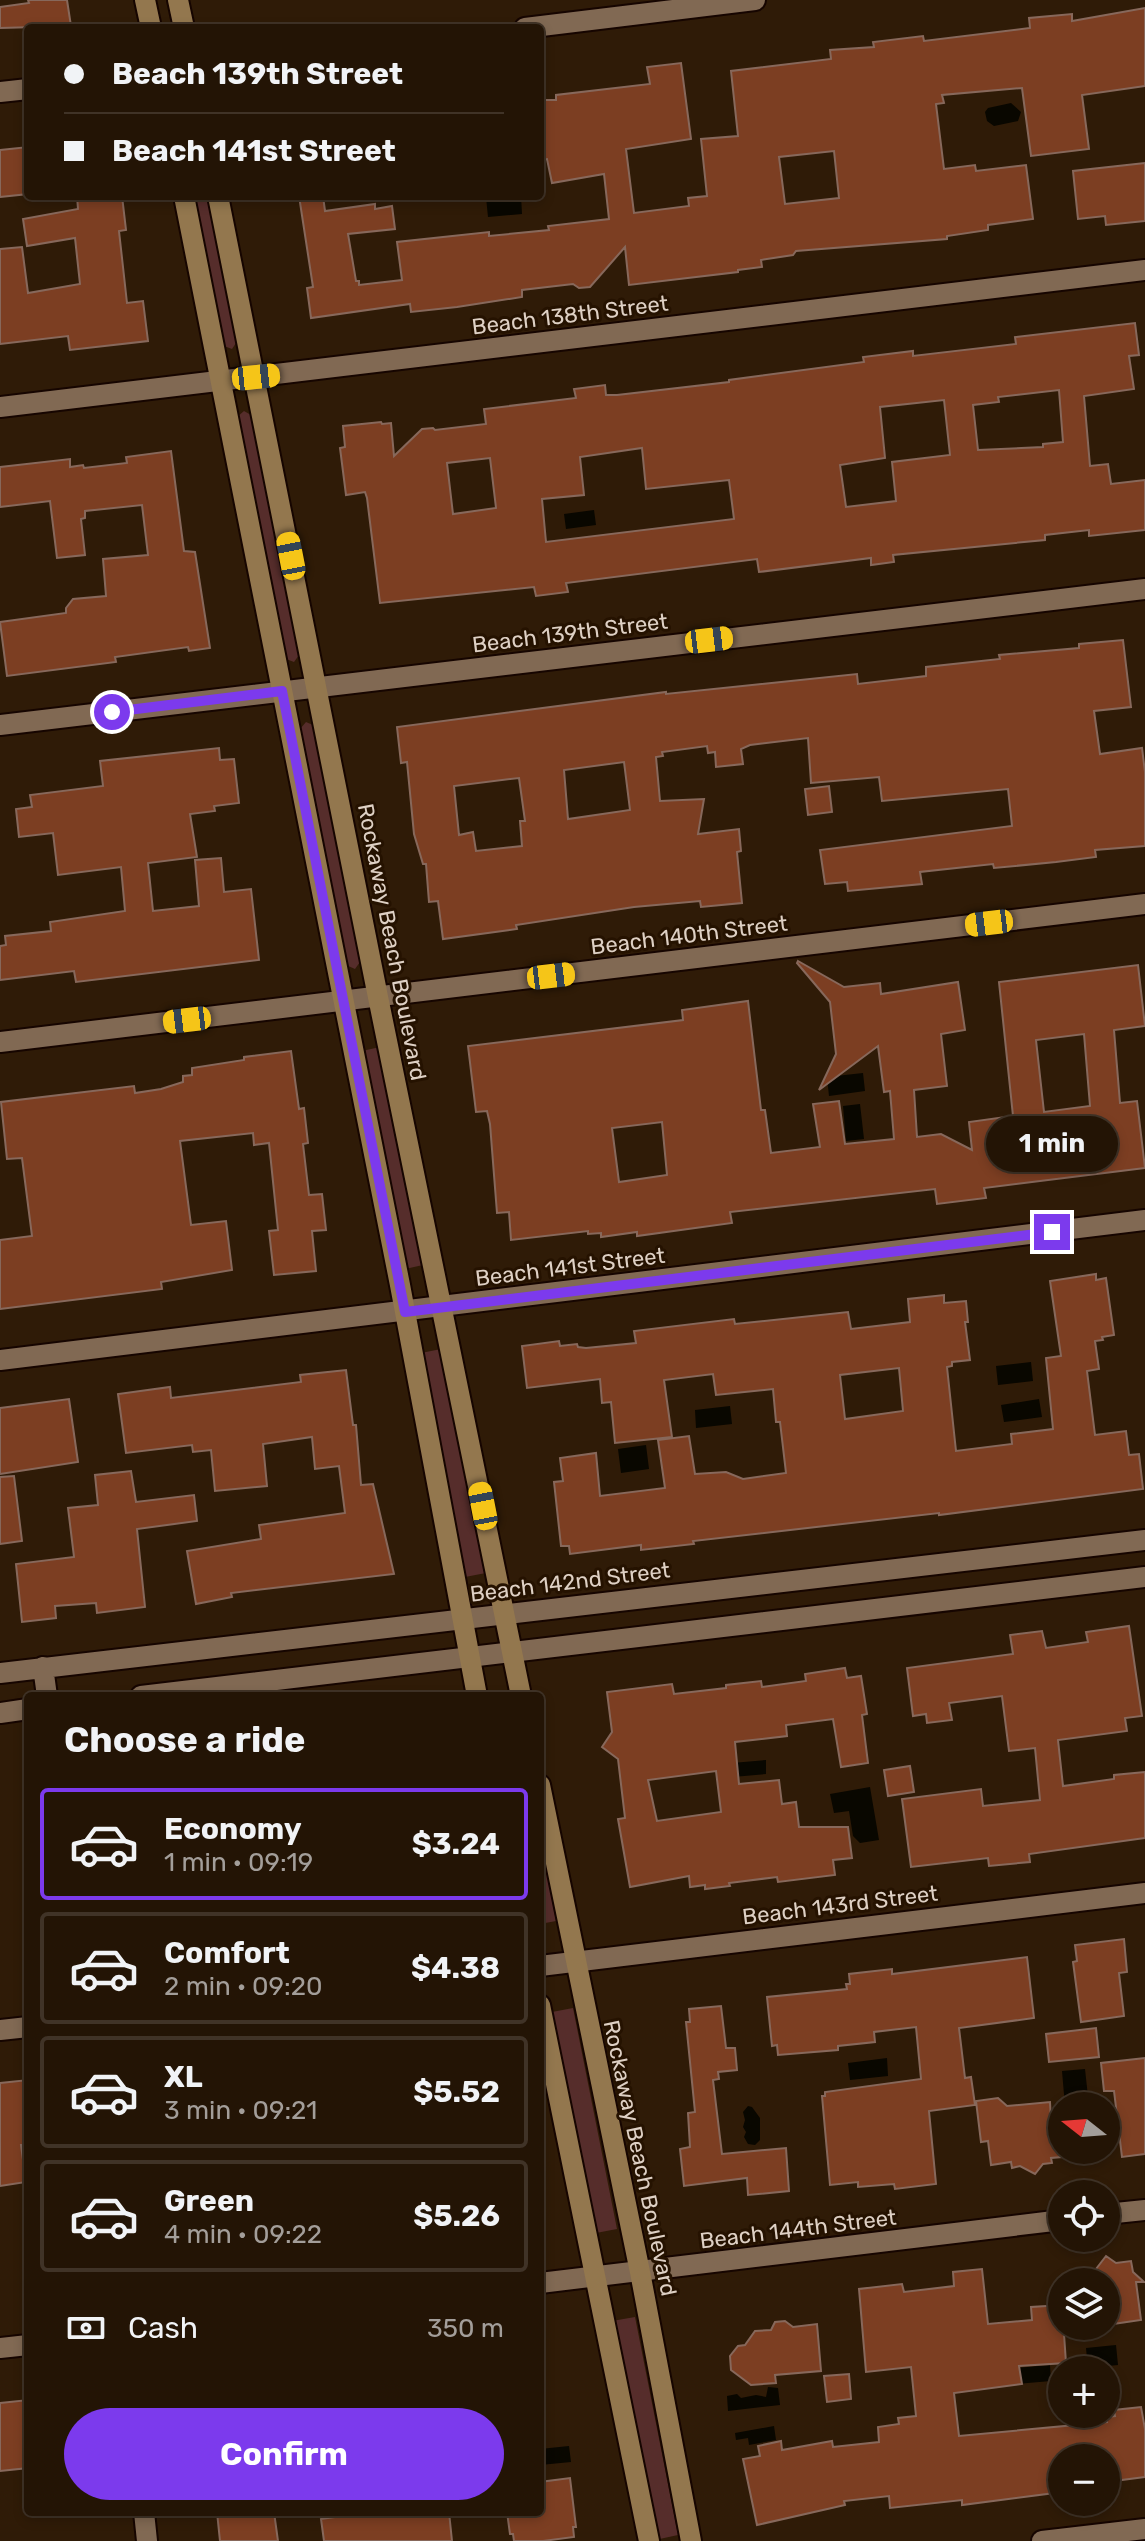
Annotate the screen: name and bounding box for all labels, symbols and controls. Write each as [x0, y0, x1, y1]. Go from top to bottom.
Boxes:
text: Beach 139th Street [112, 56, 403, 92]
text: Beach 141st Street [112, 133, 396, 169]
street label: Beach 138th Street [470, 290, 670, 340]
car [231, 363, 281, 391]
car [275, 530, 307, 582]
street label: Beach 139th Street [471, 608, 670, 658]
car [684, 625, 734, 655]
route start [94, 694, 130, 730]
street label: Rockaway Beach Boulevard [352, 801, 432, 1083]
car [964, 908, 1014, 938]
street label: Beach 140th Street [589, 909, 789, 960]
car [526, 961, 576, 991]
car [162, 1005, 212, 1035]
callout: 1 min [986, 1116, 1118, 1172]
text: 1 min [1019, 1128, 1085, 1159]
route end [1034, 1214, 1070, 1250]
street label: Beach 141st Street [474, 1242, 667, 1292]
car [467, 1480, 499, 1532]
street label: Beach 142nd Street [468, 1556, 672, 1608]
text: Choose a ride [64, 1718, 305, 1761]
icon: car [68, 1808, 140, 1880]
text: Economy [164, 1811, 302, 1847]
text: $3.24 [412, 1826, 500, 1862]
text: 1 min · 09:19 [164, 1847, 313, 1878]
street label: Beach 143rd Street [741, 1880, 940, 1930]
icon: car [68, 1932, 140, 2004]
text: Comfort [164, 1935, 290, 1971]
text: $4.38 [411, 1950, 500, 1986]
text: 2 min · 09:20 [164, 1971, 322, 2002]
street label: Rockaway Beach Boulevard [598, 2018, 682, 2298]
icon: car [68, 2056, 140, 2128]
text: XL [164, 2059, 203, 2095]
text: $5.52 [413, 2074, 500, 2110]
north arrow [1048, 2092, 1120, 2164]
map controls [1048, 2092, 1120, 2516]
text: 3 min · 09:21 [164, 2095, 317, 2126]
icon: car [68, 2180, 140, 2252]
button: locate [1048, 2180, 1120, 2252]
text: Green [164, 2183, 254, 2219]
text: $5.26 [413, 2198, 500, 2234]
street label: Beach 144th Street [698, 2203, 898, 2254]
text: 4 min · 09:22 [164, 2219, 322, 2250]
button: layers [1048, 2268, 1120, 2340]
icon: cash [64, 2306, 108, 2350]
text: Cash [128, 2310, 198, 2346]
text: 350 m [427, 2313, 504, 2344]
button: + [1048, 2356, 1120, 2428]
button: Confirm [64, 2408, 504, 2500]
button: − [1048, 2444, 1120, 2516]

